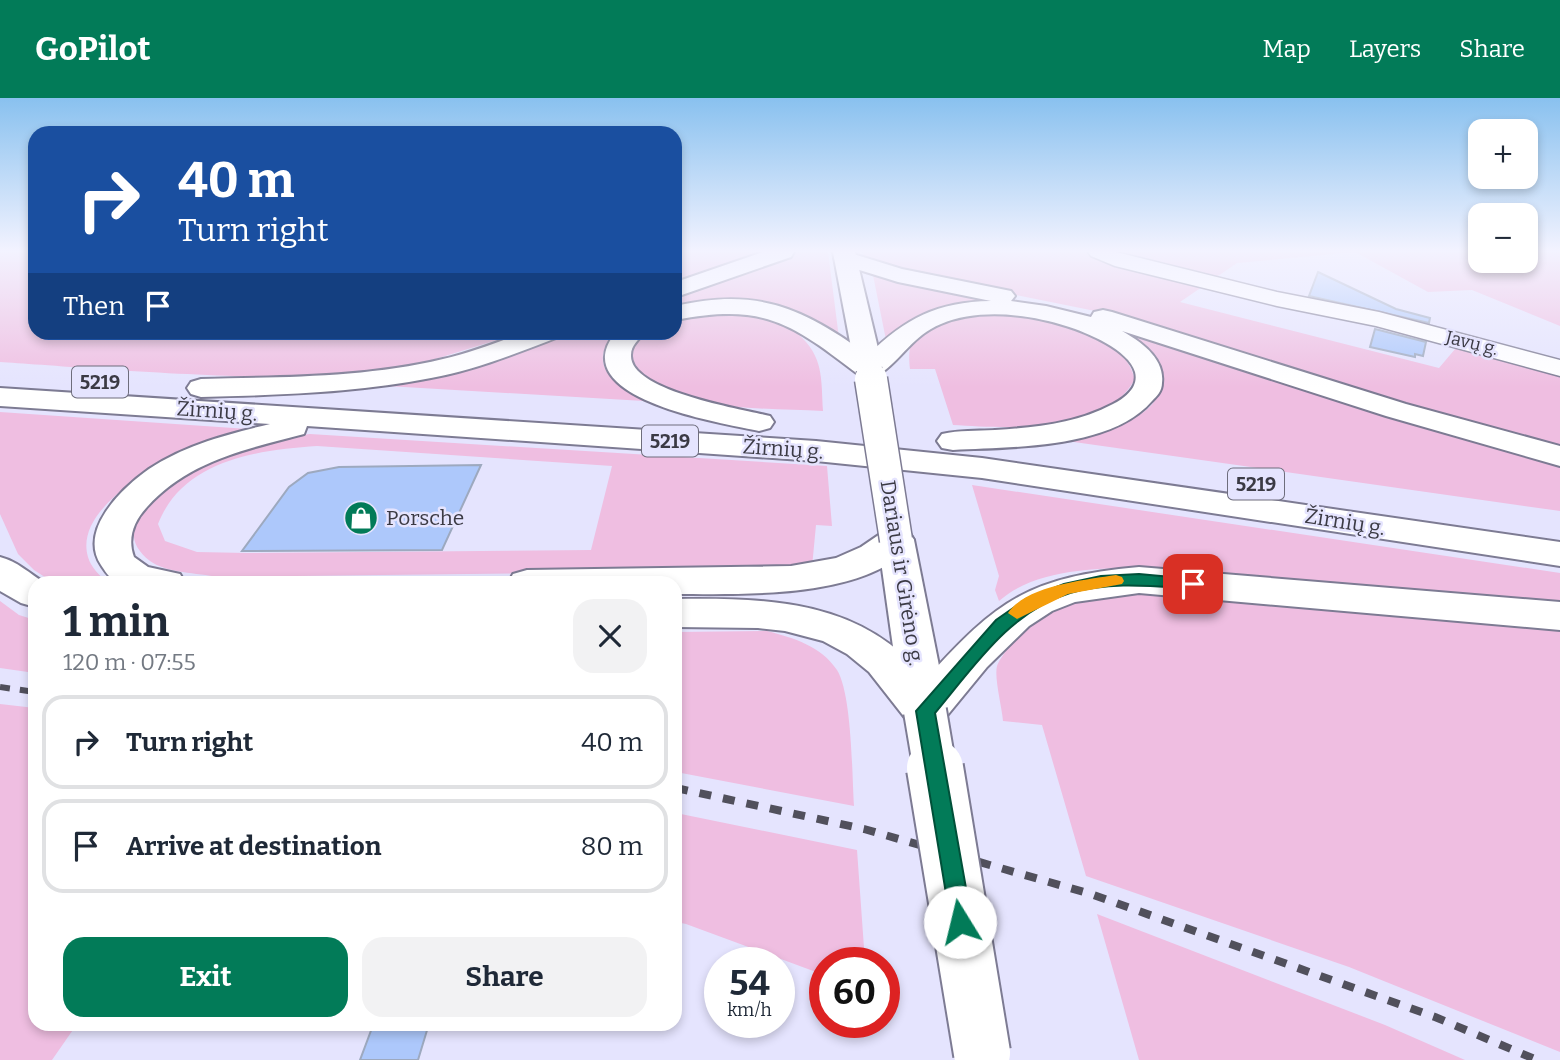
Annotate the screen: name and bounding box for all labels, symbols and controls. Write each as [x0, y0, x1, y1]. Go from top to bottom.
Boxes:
text: GoPilot [35, 29, 151, 69]
text: Map [1263, 35, 1311, 63]
text: Layers [1349, 35, 1421, 63]
text: Share [1459, 35, 1525, 63]
map controls [1468, 119, 1538, 273]
button: + [1468, 119, 1538, 189]
text: 40 m [178, 151, 295, 210]
icon: right [63, 154, 154, 245]
button: − [1468, 203, 1538, 273]
text: Turn right [178, 211, 329, 249]
icon: arrive [139, 287, 177, 325]
text: Then [63, 291, 125, 322]
street label: Javų g. [1443, 326, 1500, 360]
road number: 5219 [72, 366, 128, 398]
street label: Žirnių g. [176, 395, 258, 427]
road number: 5219 [642, 426, 698, 456]
street label: Žirnių g. [742, 433, 824, 465]
road number: 5219 [1228, 468, 1284, 500]
street label: Dariaus ir Girėno g. [875, 478, 929, 668]
shop icon: Porsche [342, 499, 380, 537]
street label: Žirnių g. [1303, 503, 1387, 541]
place label: Porsche [386, 505, 464, 531]
pin [1163, 554, 1223, 614]
icon: arrive [1174, 565, 1212, 603]
text: 1 min [63, 597, 169, 647]
button: close [573, 599, 647, 673]
text: 120 m · 07:55 [63, 648, 196, 676]
icon: right [67, 723, 105, 761]
text: Turn right [126, 727, 253, 758]
text: 40 m [581, 727, 643, 758]
icon: arrive [67, 827, 105, 865]
text: Arrive at destination [126, 831, 381, 862]
text: 80 m [581, 831, 643, 862]
position arrow [923, 885, 997, 959]
button: Exit [63, 937, 348, 1017]
button: Share [362, 937, 647, 1017]
speed limit sign: 60 [809, 947, 900, 1038]
text: 54 [729, 962, 770, 1004]
text: km/h [727, 999, 772, 1021]

